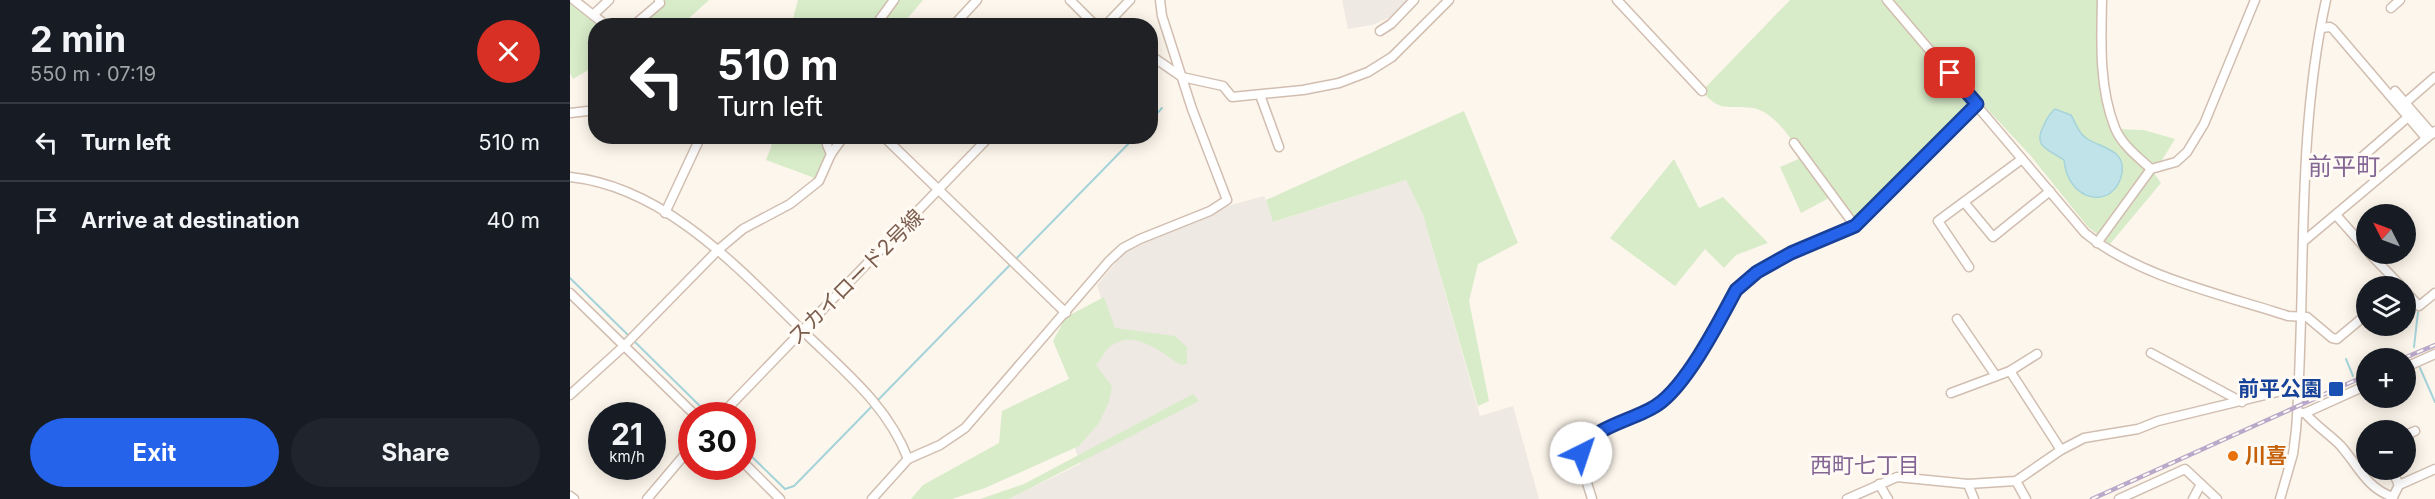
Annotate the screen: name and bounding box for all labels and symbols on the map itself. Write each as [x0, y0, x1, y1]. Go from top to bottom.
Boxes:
pin [1924, 47, 1975, 98]
district label: 前平町 [2308, 152, 2380, 181]
street label: スカイロード2号線 [783, 204, 928, 349]
north arrow [2356, 204, 2416, 264]
place label: 前平公園 [2238, 376, 2322, 401]
marker: 前平公園 [2327, 380, 2345, 398]
speed limit sign: 30 [678, 402, 756, 480]
position arrow [1549, 421, 1613, 485]
place label: 川喜 [2245, 443, 2287, 468]
marker: 川喜 [2226, 449, 2240, 463]
district label: 西町七丁目 [1810, 452, 1920, 478]

